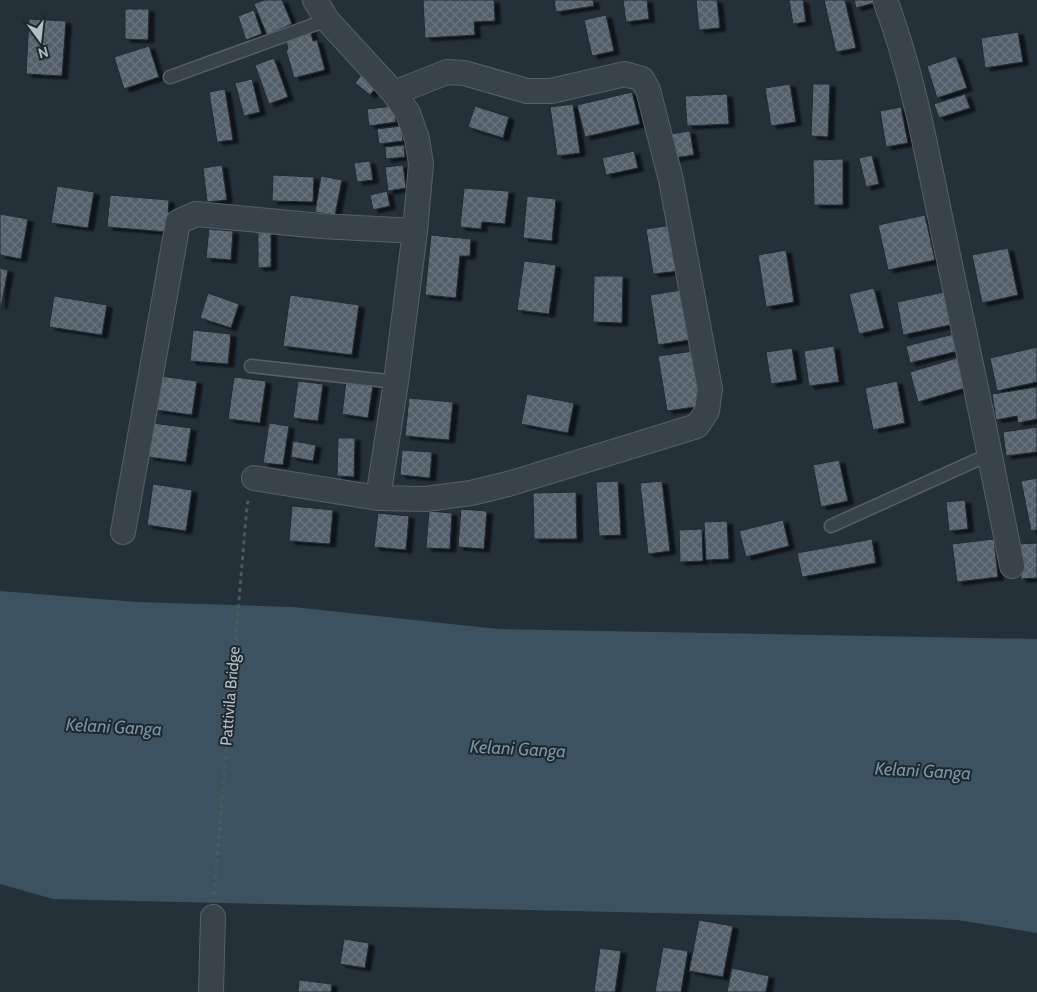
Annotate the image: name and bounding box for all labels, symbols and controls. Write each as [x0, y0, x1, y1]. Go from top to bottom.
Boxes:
north arrow [15, 15, 65, 65]
text: N [36, 43, 50, 63]
street label: Pattivila Bridge [216, 645, 244, 747]
water label: Kelani Ganga [65, 713, 163, 741]
water label: Kelani Ganga [469, 735, 567, 763]
water label: Kelani Ganga [874, 757, 972, 785]

